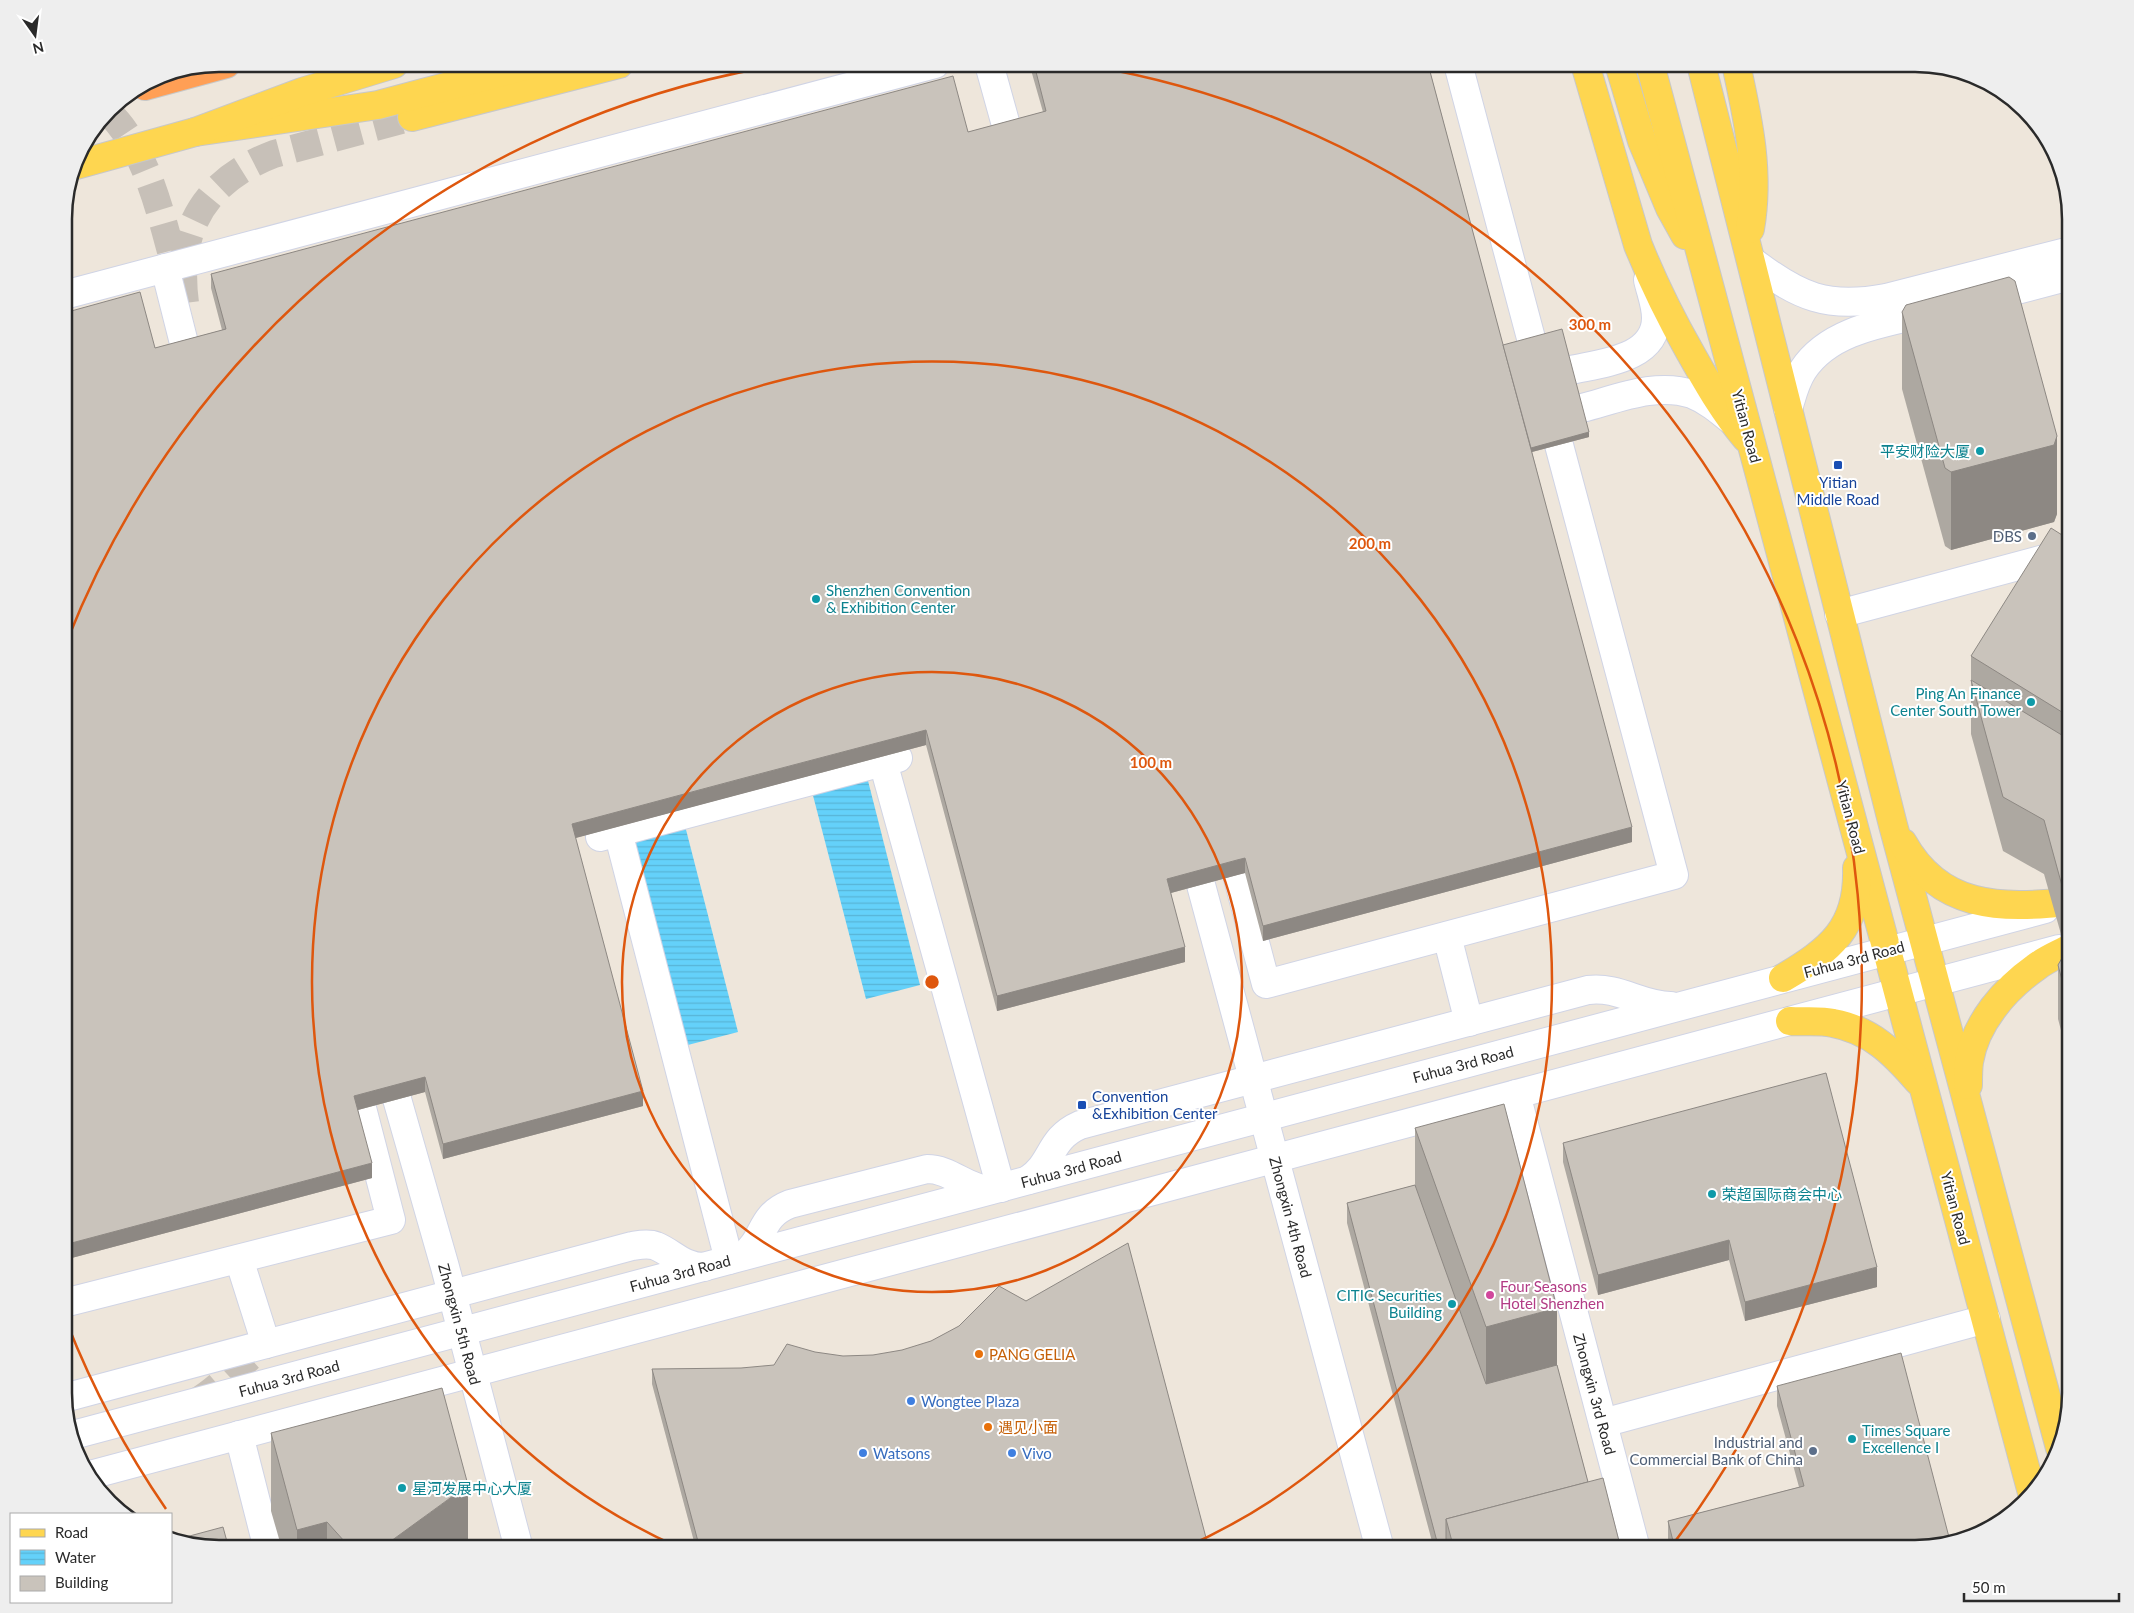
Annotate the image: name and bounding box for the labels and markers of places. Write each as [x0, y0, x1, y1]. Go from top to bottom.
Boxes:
place label: 平安财险大厦 [1880, 442, 1970, 460]
marker: 平安财险大厦 [1974, 445, 1986, 457]
marker: Yitian Middle Road [1832, 459, 1844, 471]
place label: Yitian Middle Road [1797, 473, 1879, 508]
place label: DBS [1993, 527, 2022, 545]
marker: DBS [2026, 530, 2038, 542]
place label: Shenzhen Convention & Exhibition Center [826, 581, 970, 616]
marker: Shenzhen Convention & Exhibition Center [810, 593, 822, 605]
place label: Ping An Finance Center South Tower [1890, 684, 2022, 719]
marker: Ping An Finance Center South Tower [2025, 696, 2037, 708]
centre of rings [923, 973, 941, 991]
place label: Convention &Exhibition Center [1092, 1087, 1218, 1122]
marker: Convention &Exhibition Center [1076, 1099, 1088, 1111]
place label: 荣超国际商会中心 [1722, 1185, 1842, 1203]
marker: 荣超国际商会中心 [1706, 1188, 1718, 1200]
place label: Four Seasons Hotel Shenzhen [1500, 1277, 1604, 1312]
place label: CITIC Securities Building [1337, 1286, 1442, 1321]
marker: Four Seasons Hotel Shenzhen [1484, 1289, 1496, 1301]
marker: CITIC Securities Building [1446, 1298, 1458, 1310]
place label: PANG GELIA [989, 1345, 1076, 1363]
marker: PANG GELIA [973, 1348, 985, 1360]
place label: Wongtee Plaza [921, 1392, 1020, 1410]
marker: Wongtee Plaza [905, 1395, 917, 1407]
place label: 遇见小面 [998, 1418, 1058, 1436]
marker: 遇见小面 [982, 1421, 994, 1433]
place label: Times Square Excellence I [1862, 1421, 1950, 1456]
place label: Industrial and Commercial Bank of China [1629, 1433, 1803, 1468]
marker: Times Square Excellence I [1846, 1433, 1858, 1445]
place label: Watsons [873, 1444, 930, 1462]
place label: Vivo [1022, 1444, 1052, 1462]
marker: Industrial and Commercial Bank of China [1807, 1445, 1819, 1457]
marker: Watsons [857, 1447, 869, 1459]
marker: Vivo [1006, 1447, 1018, 1459]
place label: 星河发展中心大厦 [412, 1479, 532, 1497]
marker: 星河发展中心大厦 [396, 1482, 408, 1494]

